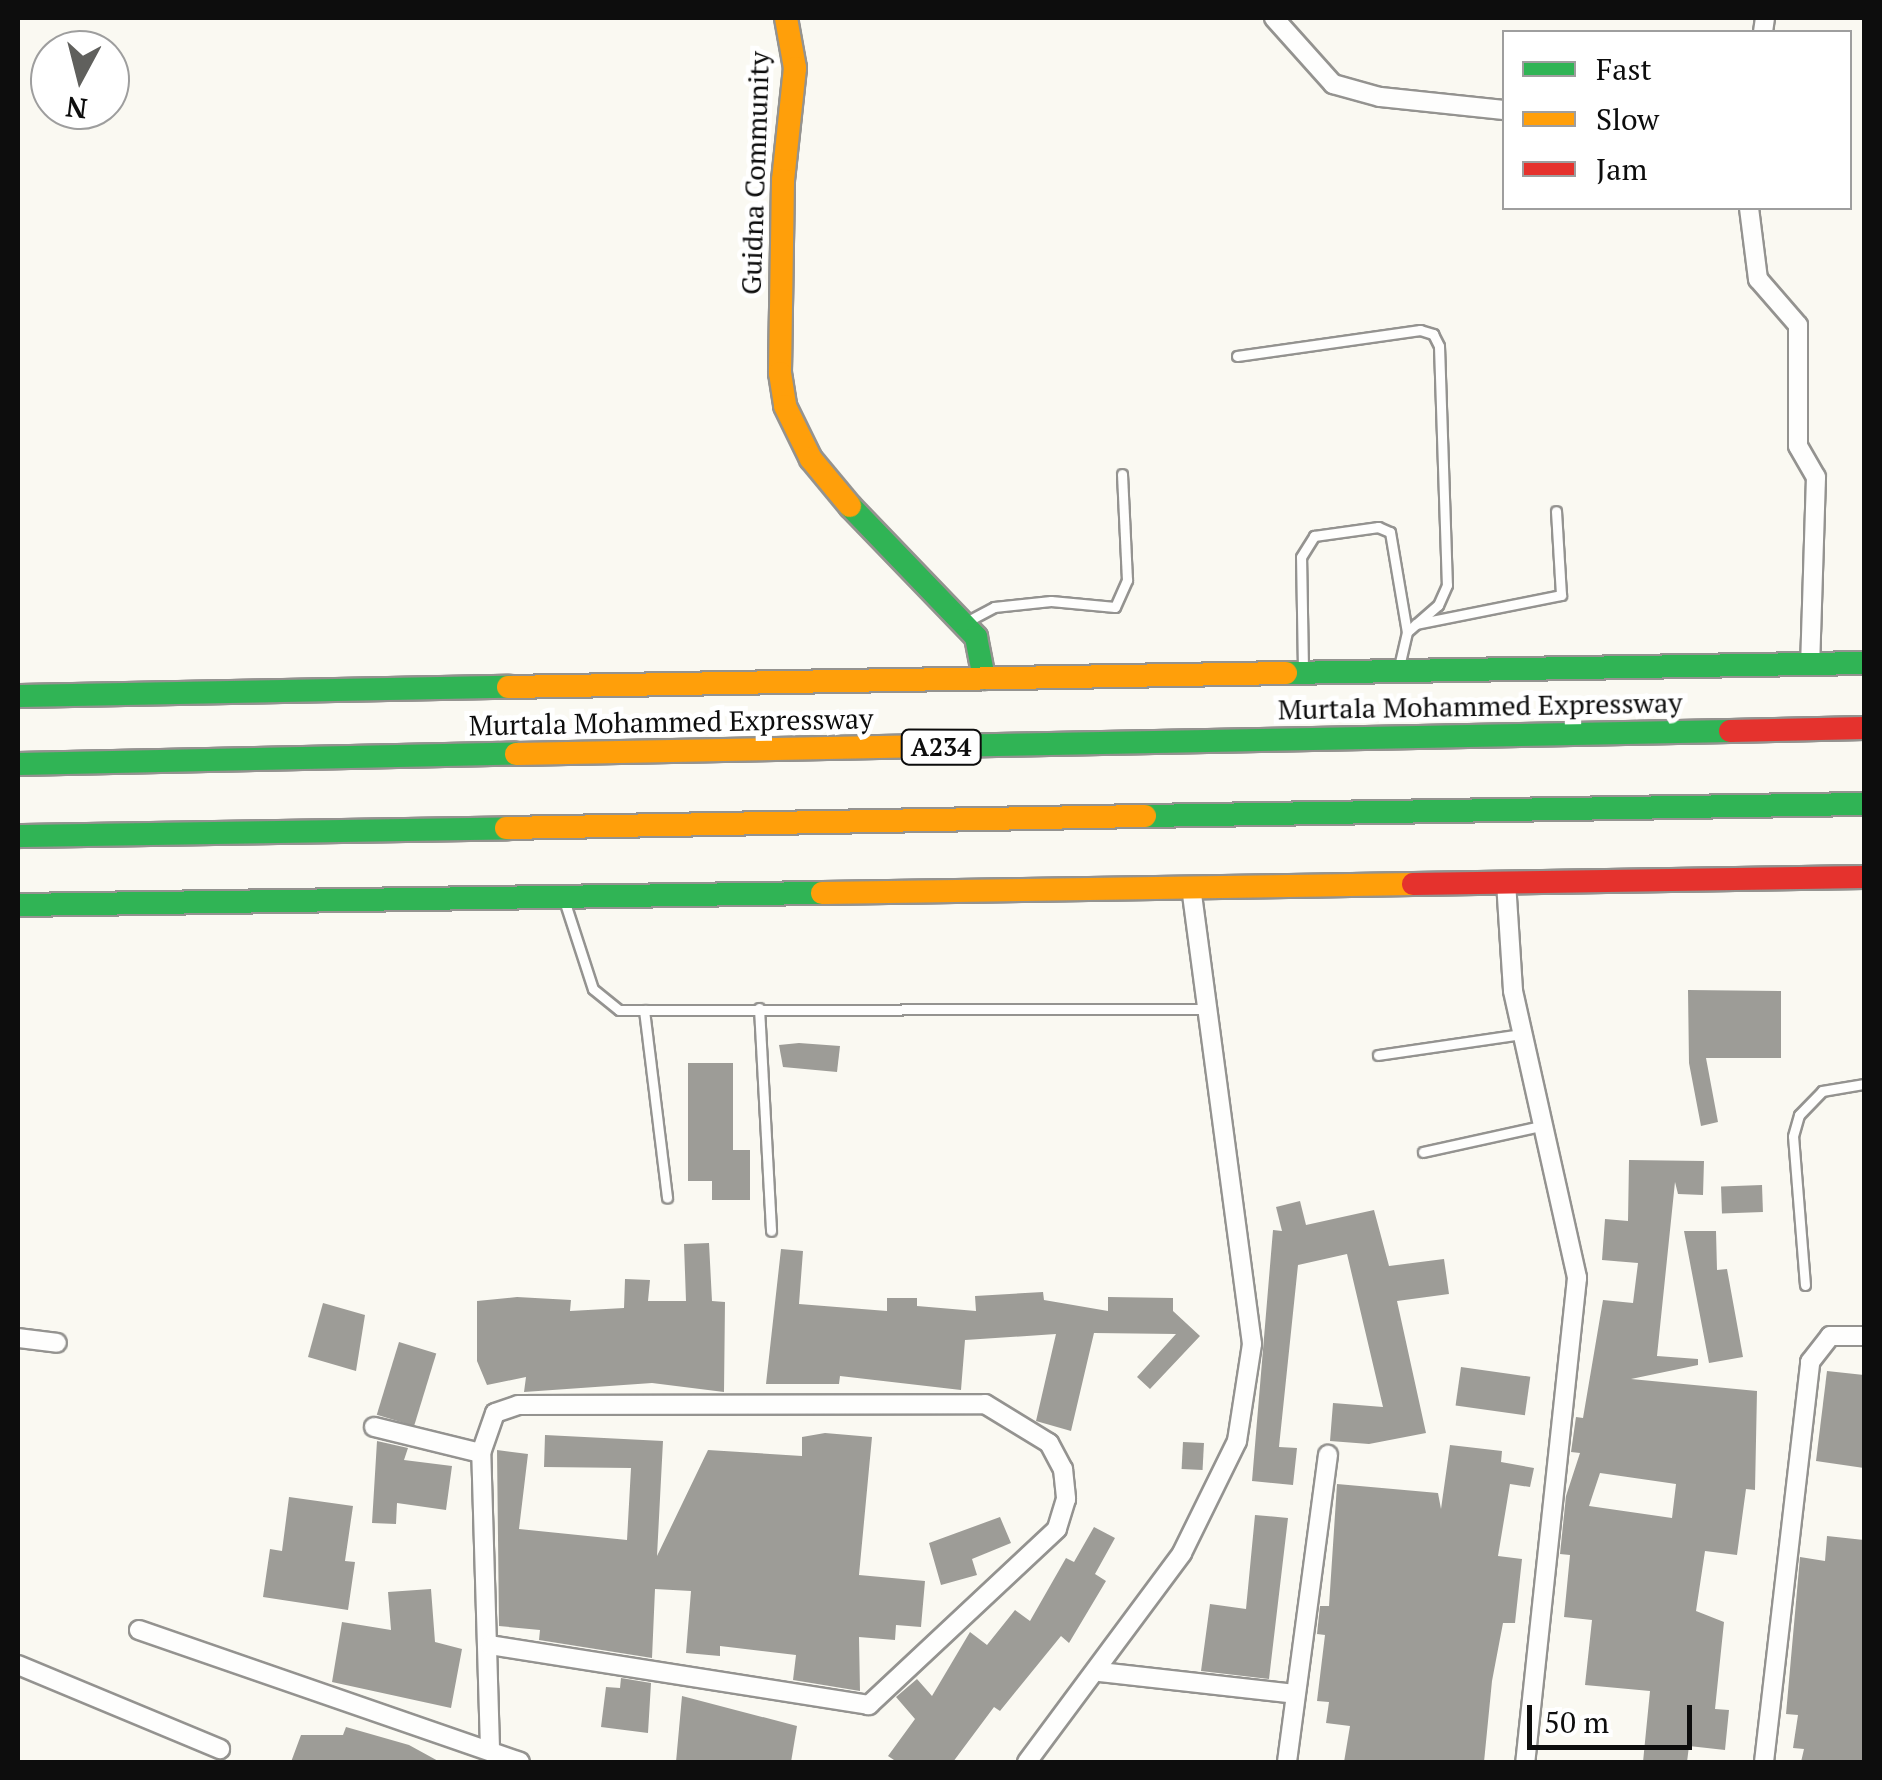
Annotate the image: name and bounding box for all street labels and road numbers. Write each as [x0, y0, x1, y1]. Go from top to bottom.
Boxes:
street label: Guidna Community [734, 51, 776, 295]
street label: Murtala Mohammed Expressway [1277, 686, 1683, 726]
street label: Murtala Mohammed Expressway [468, 702, 874, 742]
road number: A234 [898, 727, 984, 767]

